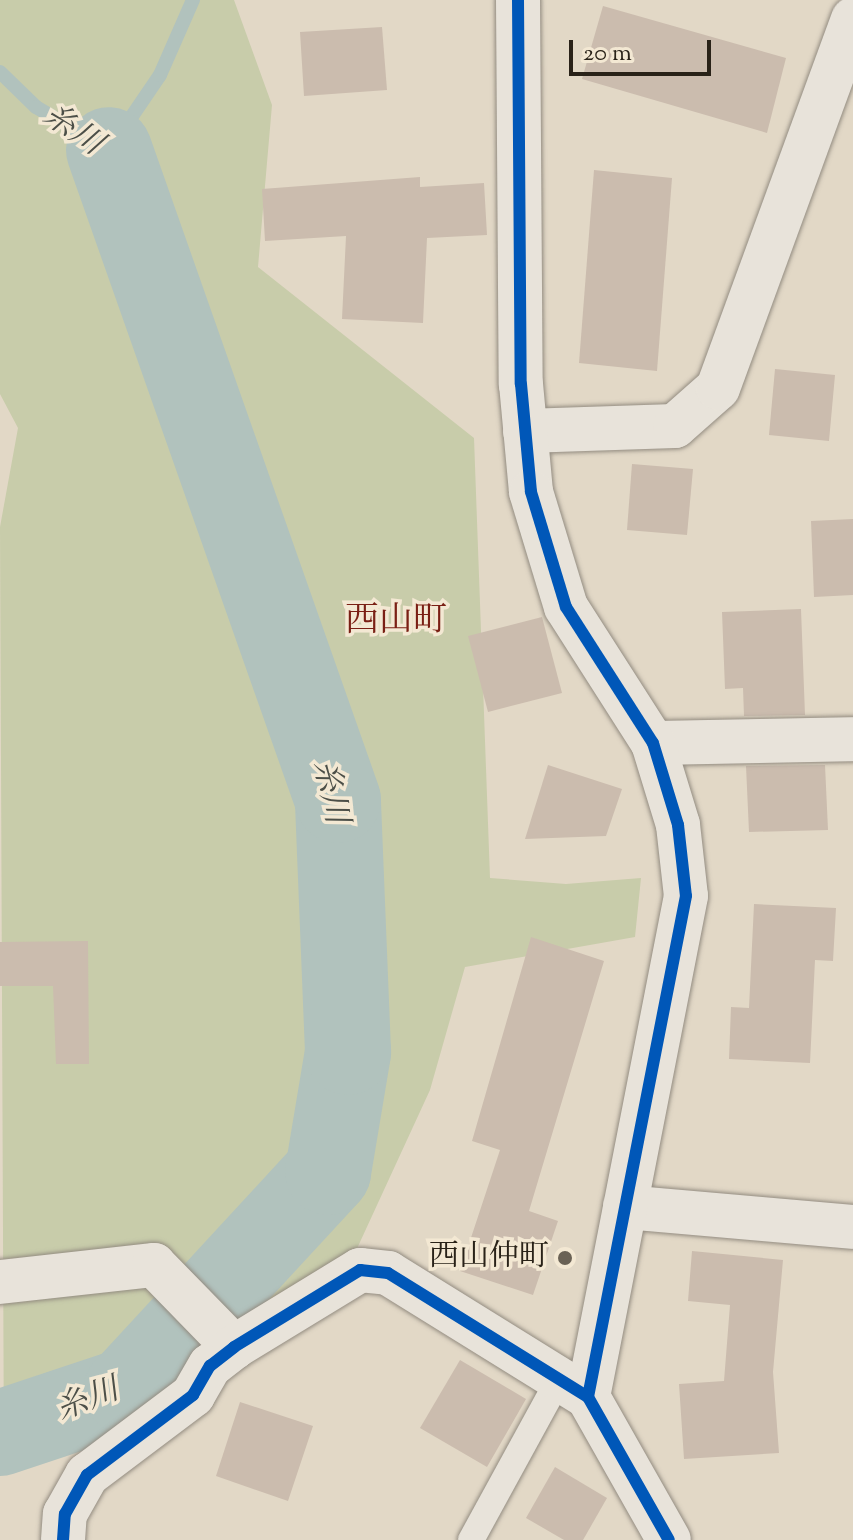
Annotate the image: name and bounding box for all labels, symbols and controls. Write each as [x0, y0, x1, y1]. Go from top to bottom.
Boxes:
scale bar [573, 24, 715, 74]
text: 20 m [583, 37, 632, 71]
water label: 糸川 [35, 97, 109, 165]
district label: 西山町 [345, 602, 447, 642]
water label: 糸川 [303, 757, 355, 827]
place label: 西山仲町 [429, 1240, 549, 1276]
marker: 西山仲町 [556, 1249, 574, 1267]
water label: 糸川 [51, 1372, 125, 1430]

